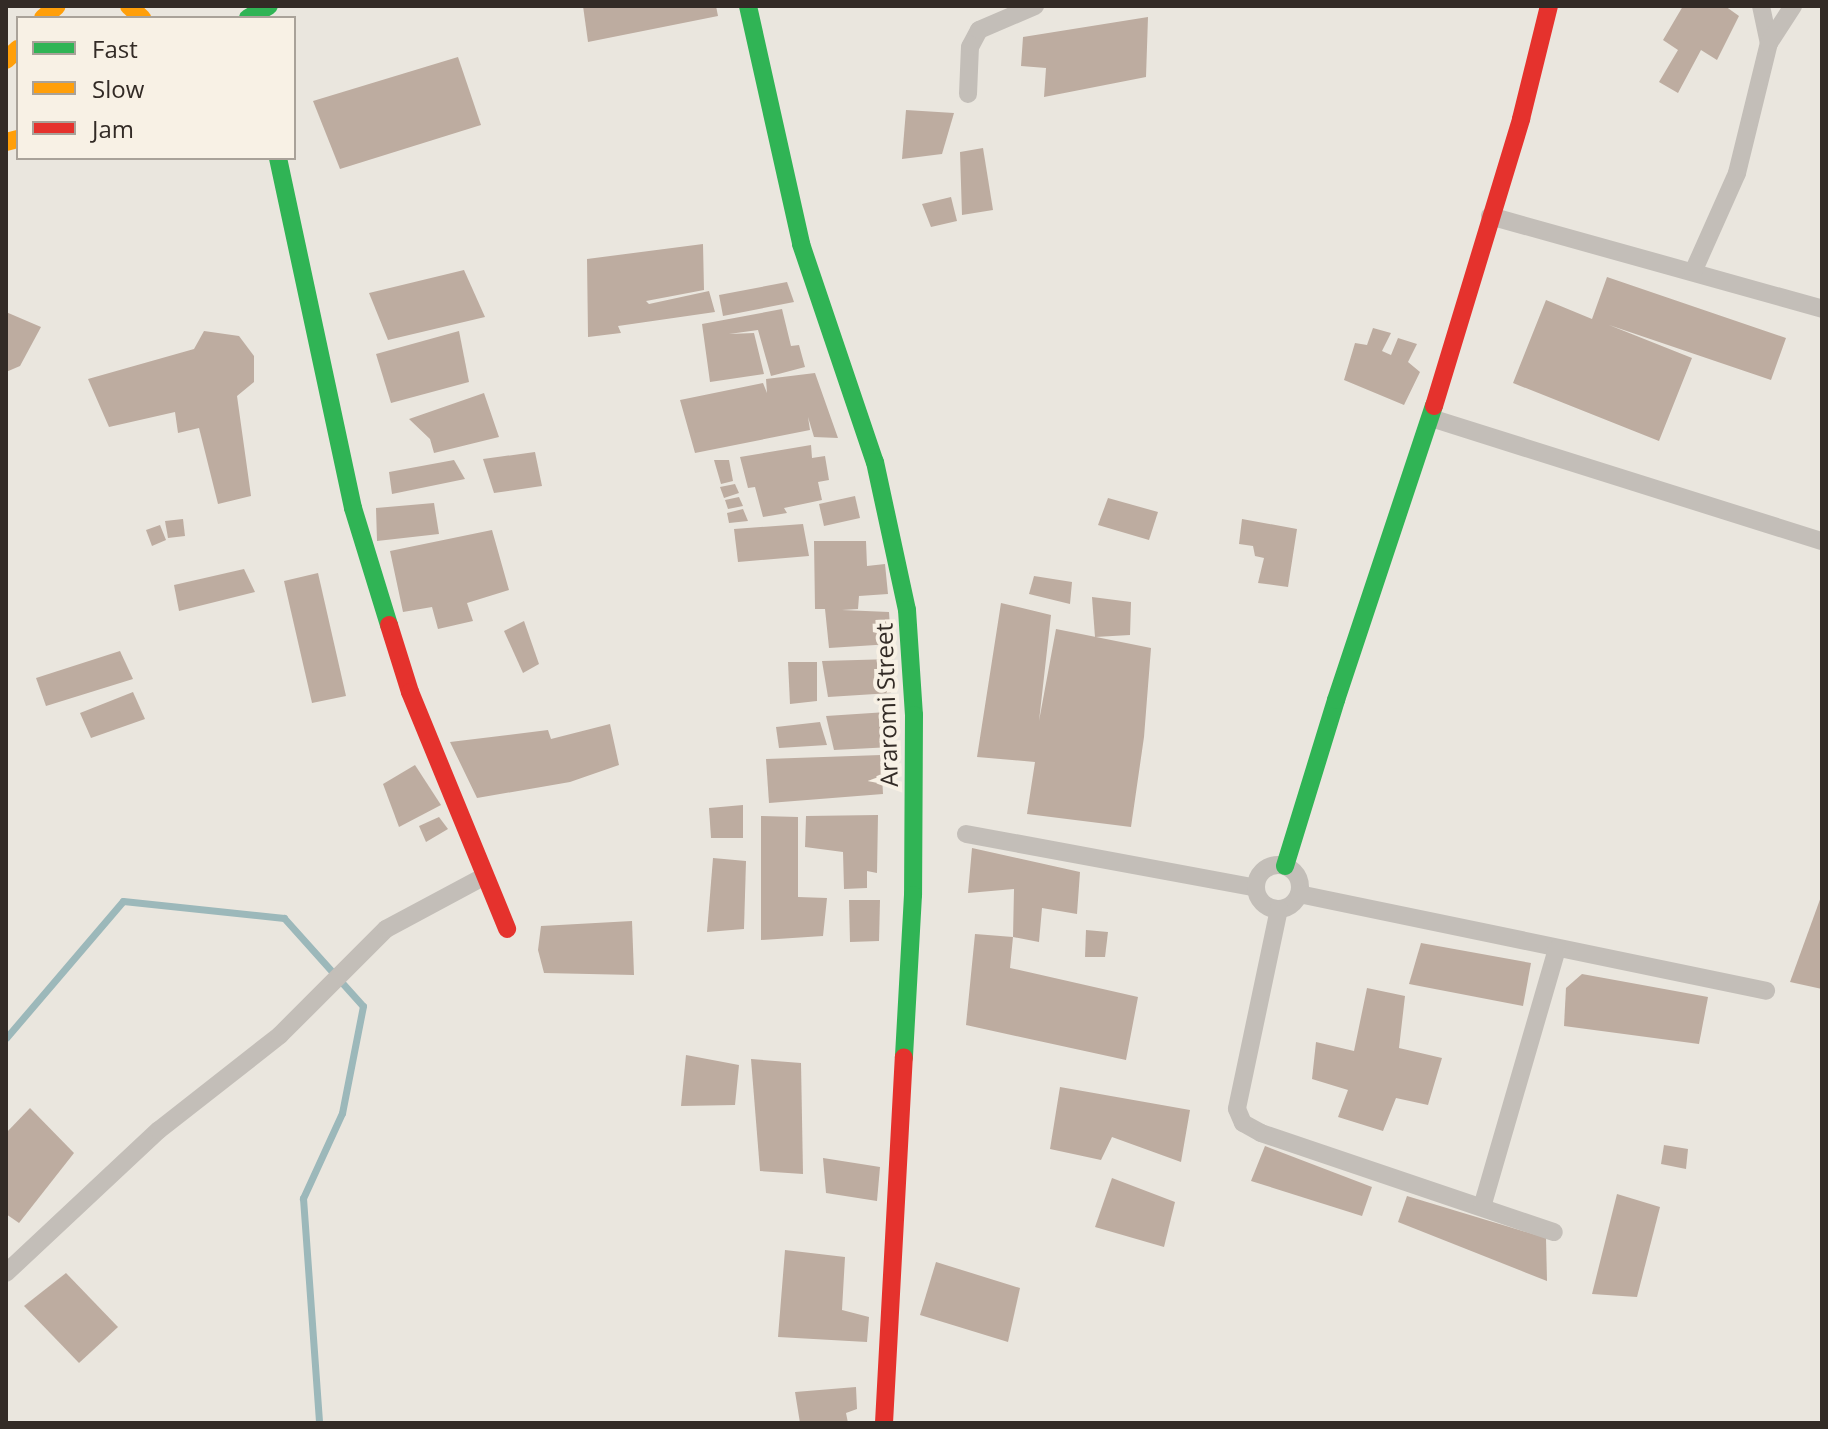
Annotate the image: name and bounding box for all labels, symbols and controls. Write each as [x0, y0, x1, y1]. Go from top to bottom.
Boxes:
legend [16, 16, 296, 160]
text: Fast [92, 32, 138, 65]
text: Slow [92, 72, 144, 105]
text: Jam [92, 112, 134, 145]
street label: Araromi Street [869, 622, 903, 788]

